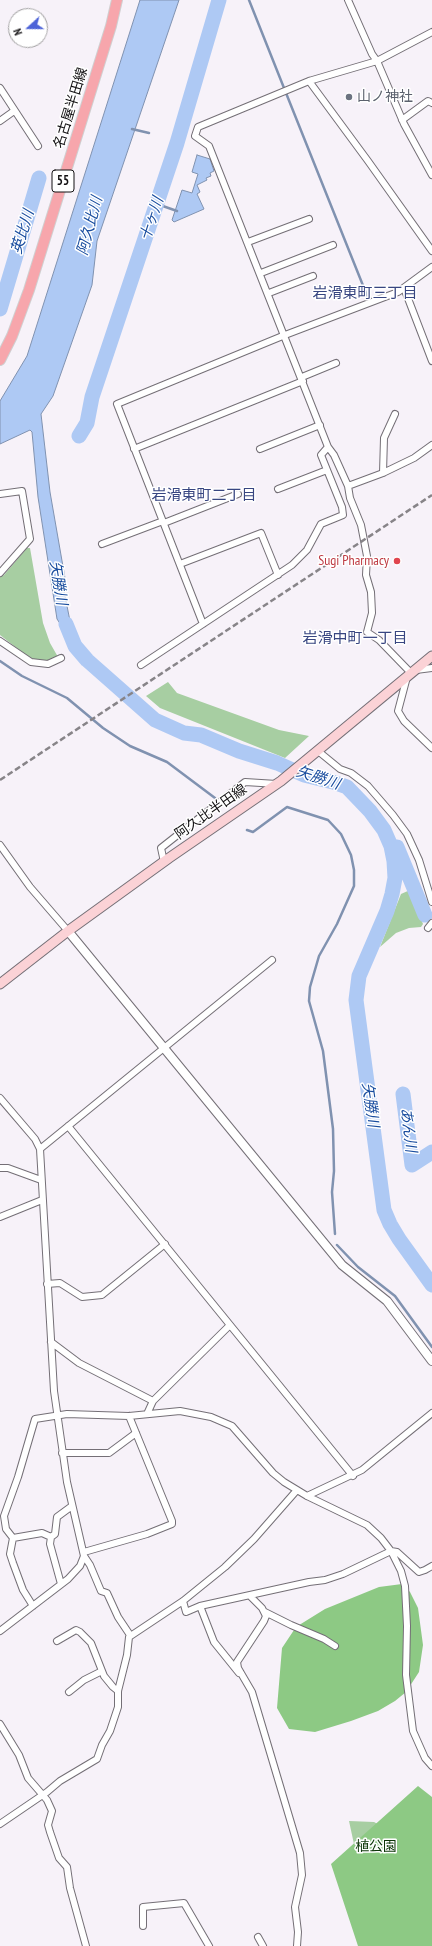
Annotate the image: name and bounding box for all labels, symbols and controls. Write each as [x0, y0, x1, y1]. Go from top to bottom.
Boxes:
north arrow [8, 8, 48, 48]
text: N [10, 27, 25, 37]
street label: 名古屋半田線 [51, 65, 91, 151]
place label: 山ノ神社 [357, 89, 413, 105]
marker: 山ノ神社 [344, 92, 354, 102]
road number: 55 [52, 170, 74, 192]
water label: 阿久比川 [74, 195, 106, 257]
water label: 十ヶ川 [136, 195, 168, 243]
water label: 英比川 [8, 208, 38, 256]
district label: 岩滑東町三丁目 [313, 285, 417, 303]
district label: 岩滑東町二丁目 [152, 487, 256, 505]
place label: Sugi Pharmacy [318, 553, 389, 569]
marker: Sugi Pharmacy [392, 556, 402, 566]
water label: 矢勝川 [46, 559, 70, 607]
district label: 岩滑中町一丁目 [303, 630, 407, 648]
water label: 矢勝川 [294, 762, 342, 794]
street label: 阿久比半田線 [172, 781, 250, 843]
water label: 矢勝川 [358, 1081, 382, 1129]
water label: あん川 [396, 1107, 420, 1153]
park label: 植公園 [355, 1839, 397, 1855]

